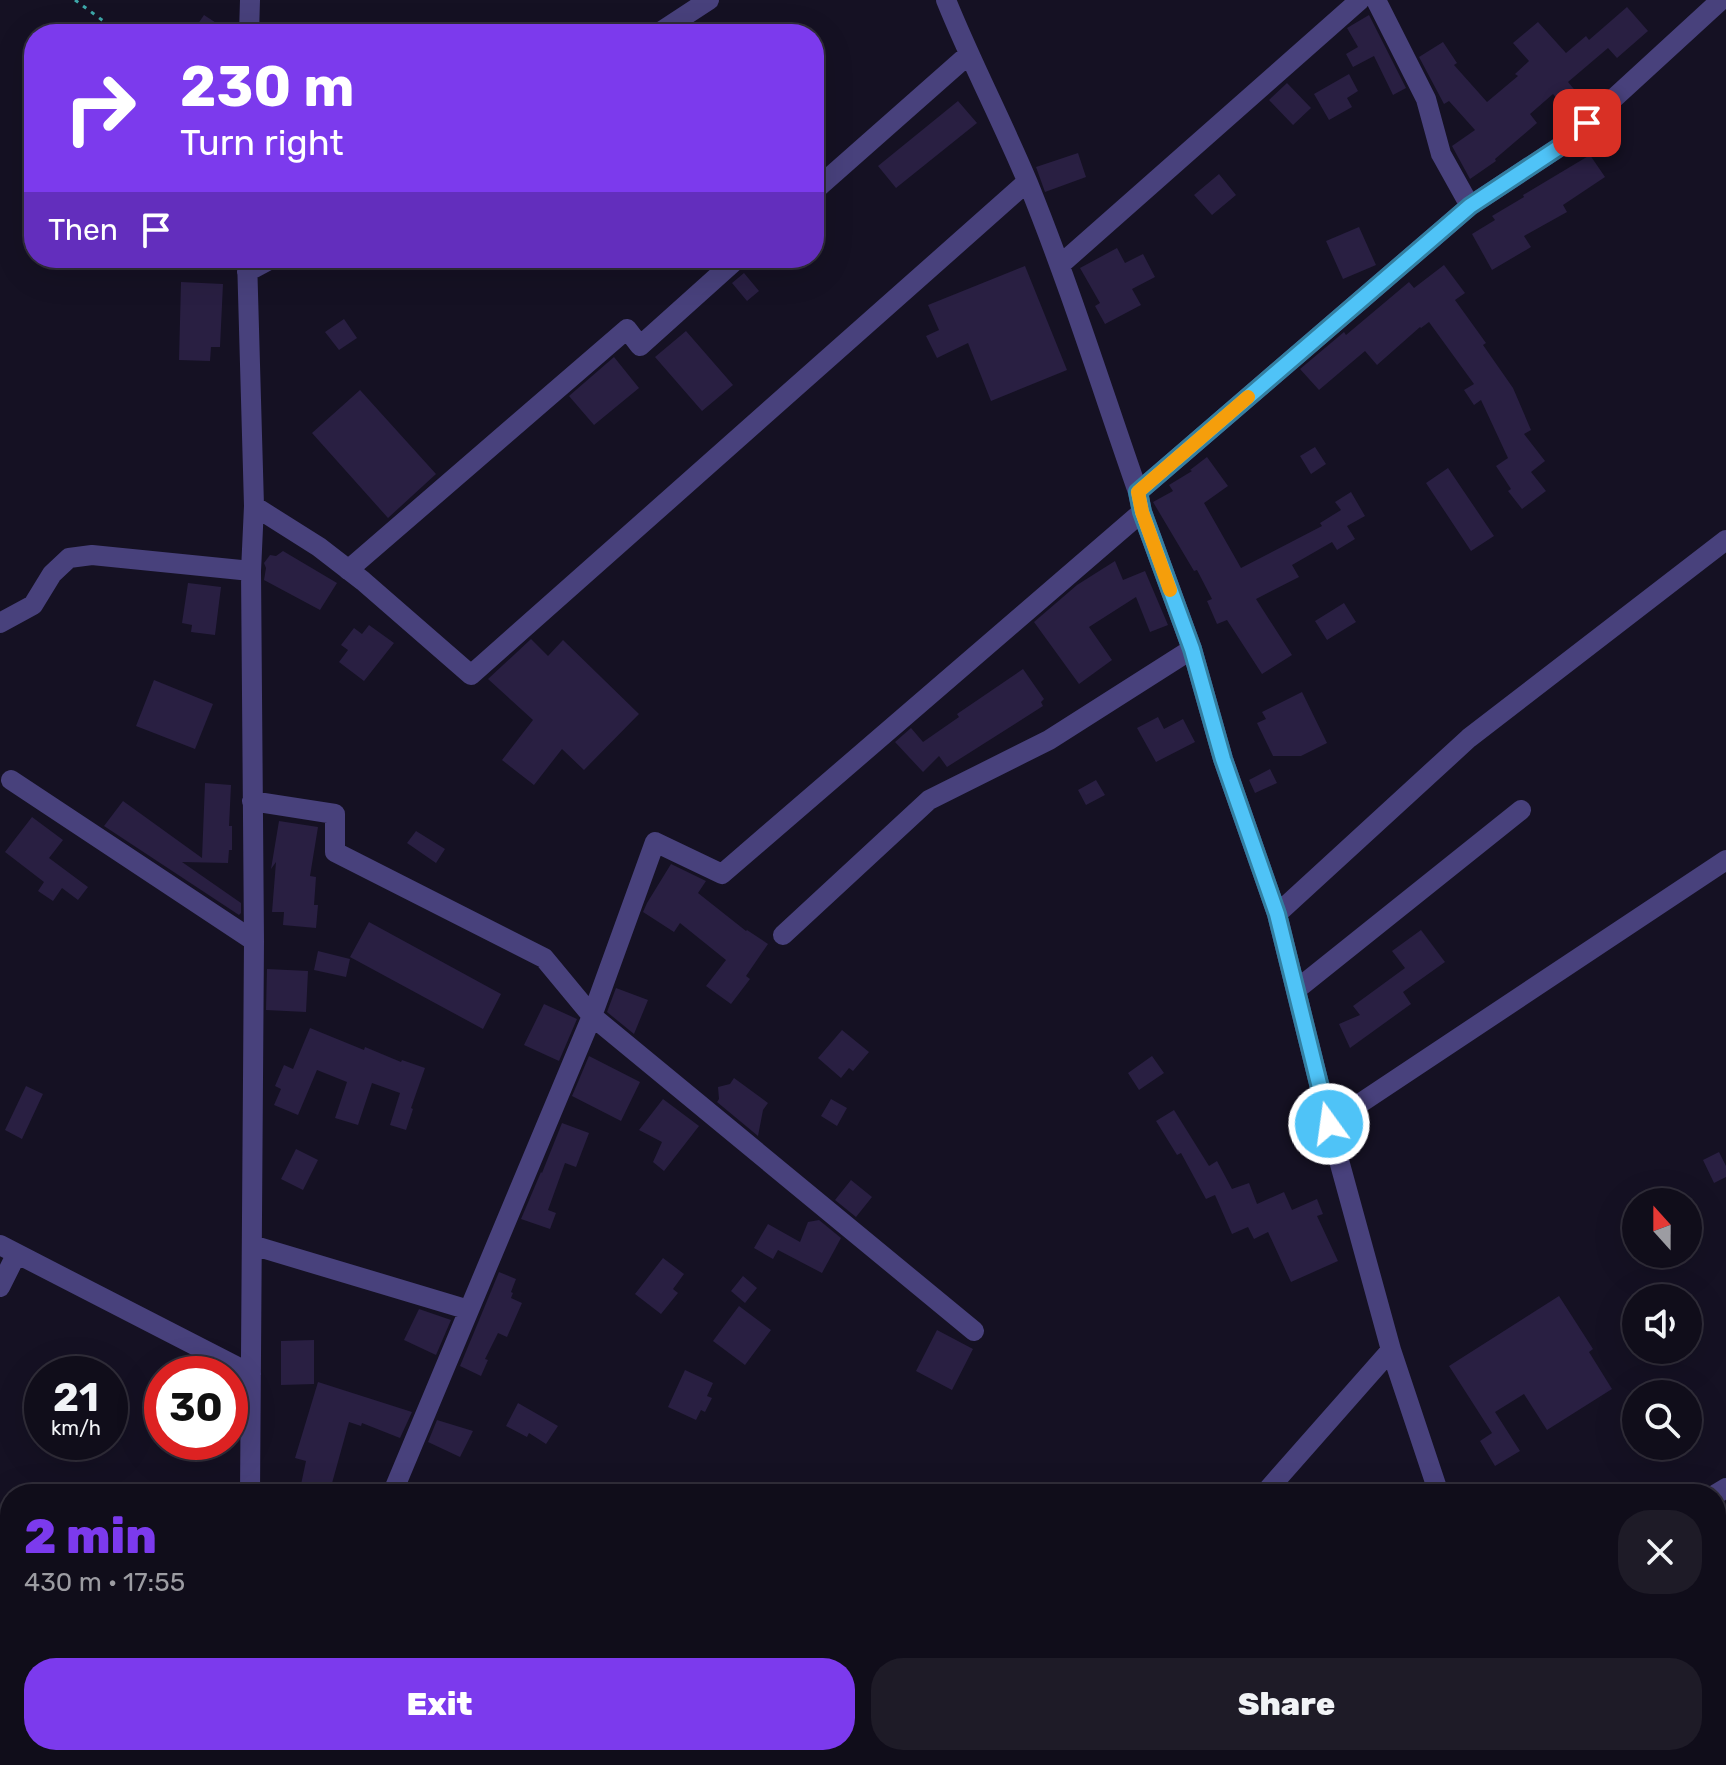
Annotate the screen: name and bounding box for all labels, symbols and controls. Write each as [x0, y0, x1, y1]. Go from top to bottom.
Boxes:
text: 230 m [180, 54, 355, 120]
icon: right [48, 56, 152, 160]
pin [1553, 89, 1621, 157]
icon: arrive [1565, 101, 1609, 145]
text: Turn right [180, 121, 344, 164]
icon: arrive [134, 208, 178, 252]
text: Then [48, 212, 118, 248]
position arrow [1287, 1082, 1371, 1166]
north arrow [1622, 1188, 1702, 1268]
map controls [1622, 1188, 1702, 1460]
button: sound [1622, 1284, 1702, 1364]
speed limit sign: 30 [144, 1356, 248, 1460]
text: 21 [53, 1374, 99, 1421]
button: search [1622, 1380, 1702, 1460]
text: km/h [51, 1416, 101, 1440]
text: 2 min [24, 1508, 157, 1565]
button: close [1618, 1510, 1702, 1594]
text: 430 m · 17:55 [24, 1567, 185, 1598]
button: Exit [24, 1658, 855, 1750]
button: Share [871, 1658, 1702, 1750]

